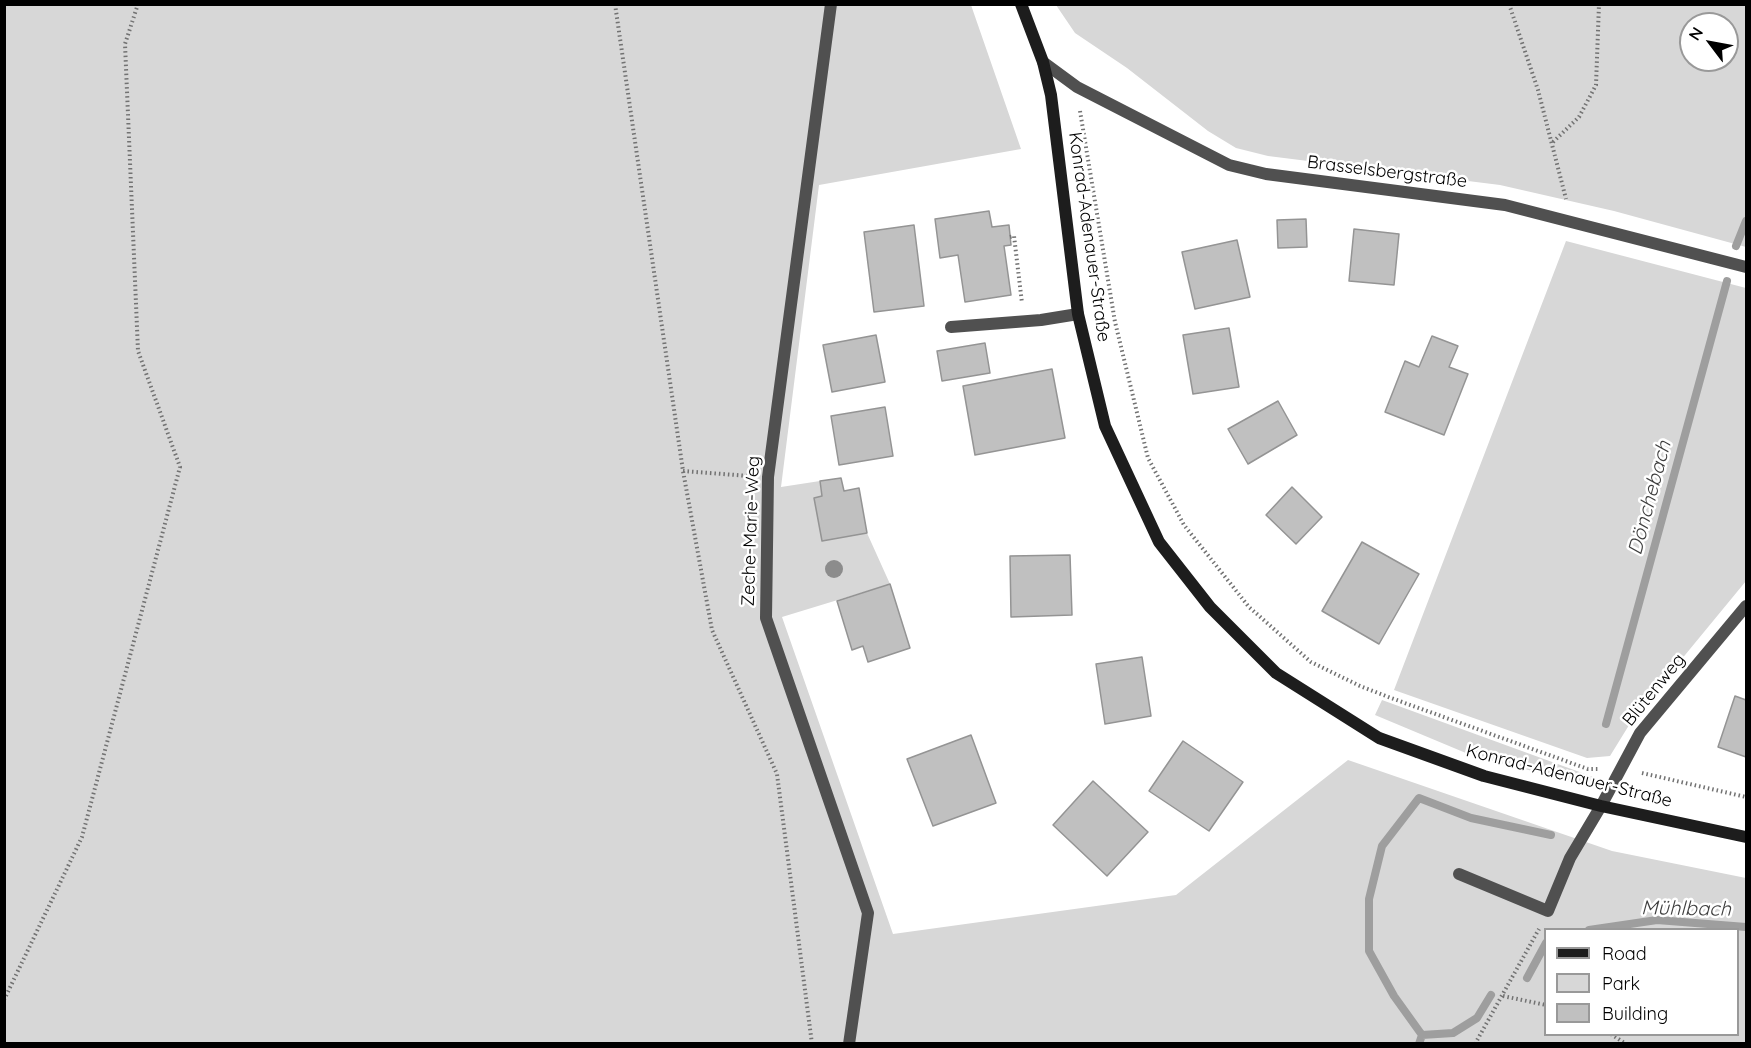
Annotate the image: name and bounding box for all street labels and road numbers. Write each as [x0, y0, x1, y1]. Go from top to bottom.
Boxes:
street label: Konrad-Adenauer-Straße [1064, 131, 1114, 343]
street label: Brasselsbergstraße [1306, 151, 1468, 193]
street label: Zeche-Marie-Weg [738, 455, 764, 607]
street label: Blütenweg [1618, 649, 1690, 731]
street label: Konrad-Adenauer-Straße [1464, 740, 1674, 812]

